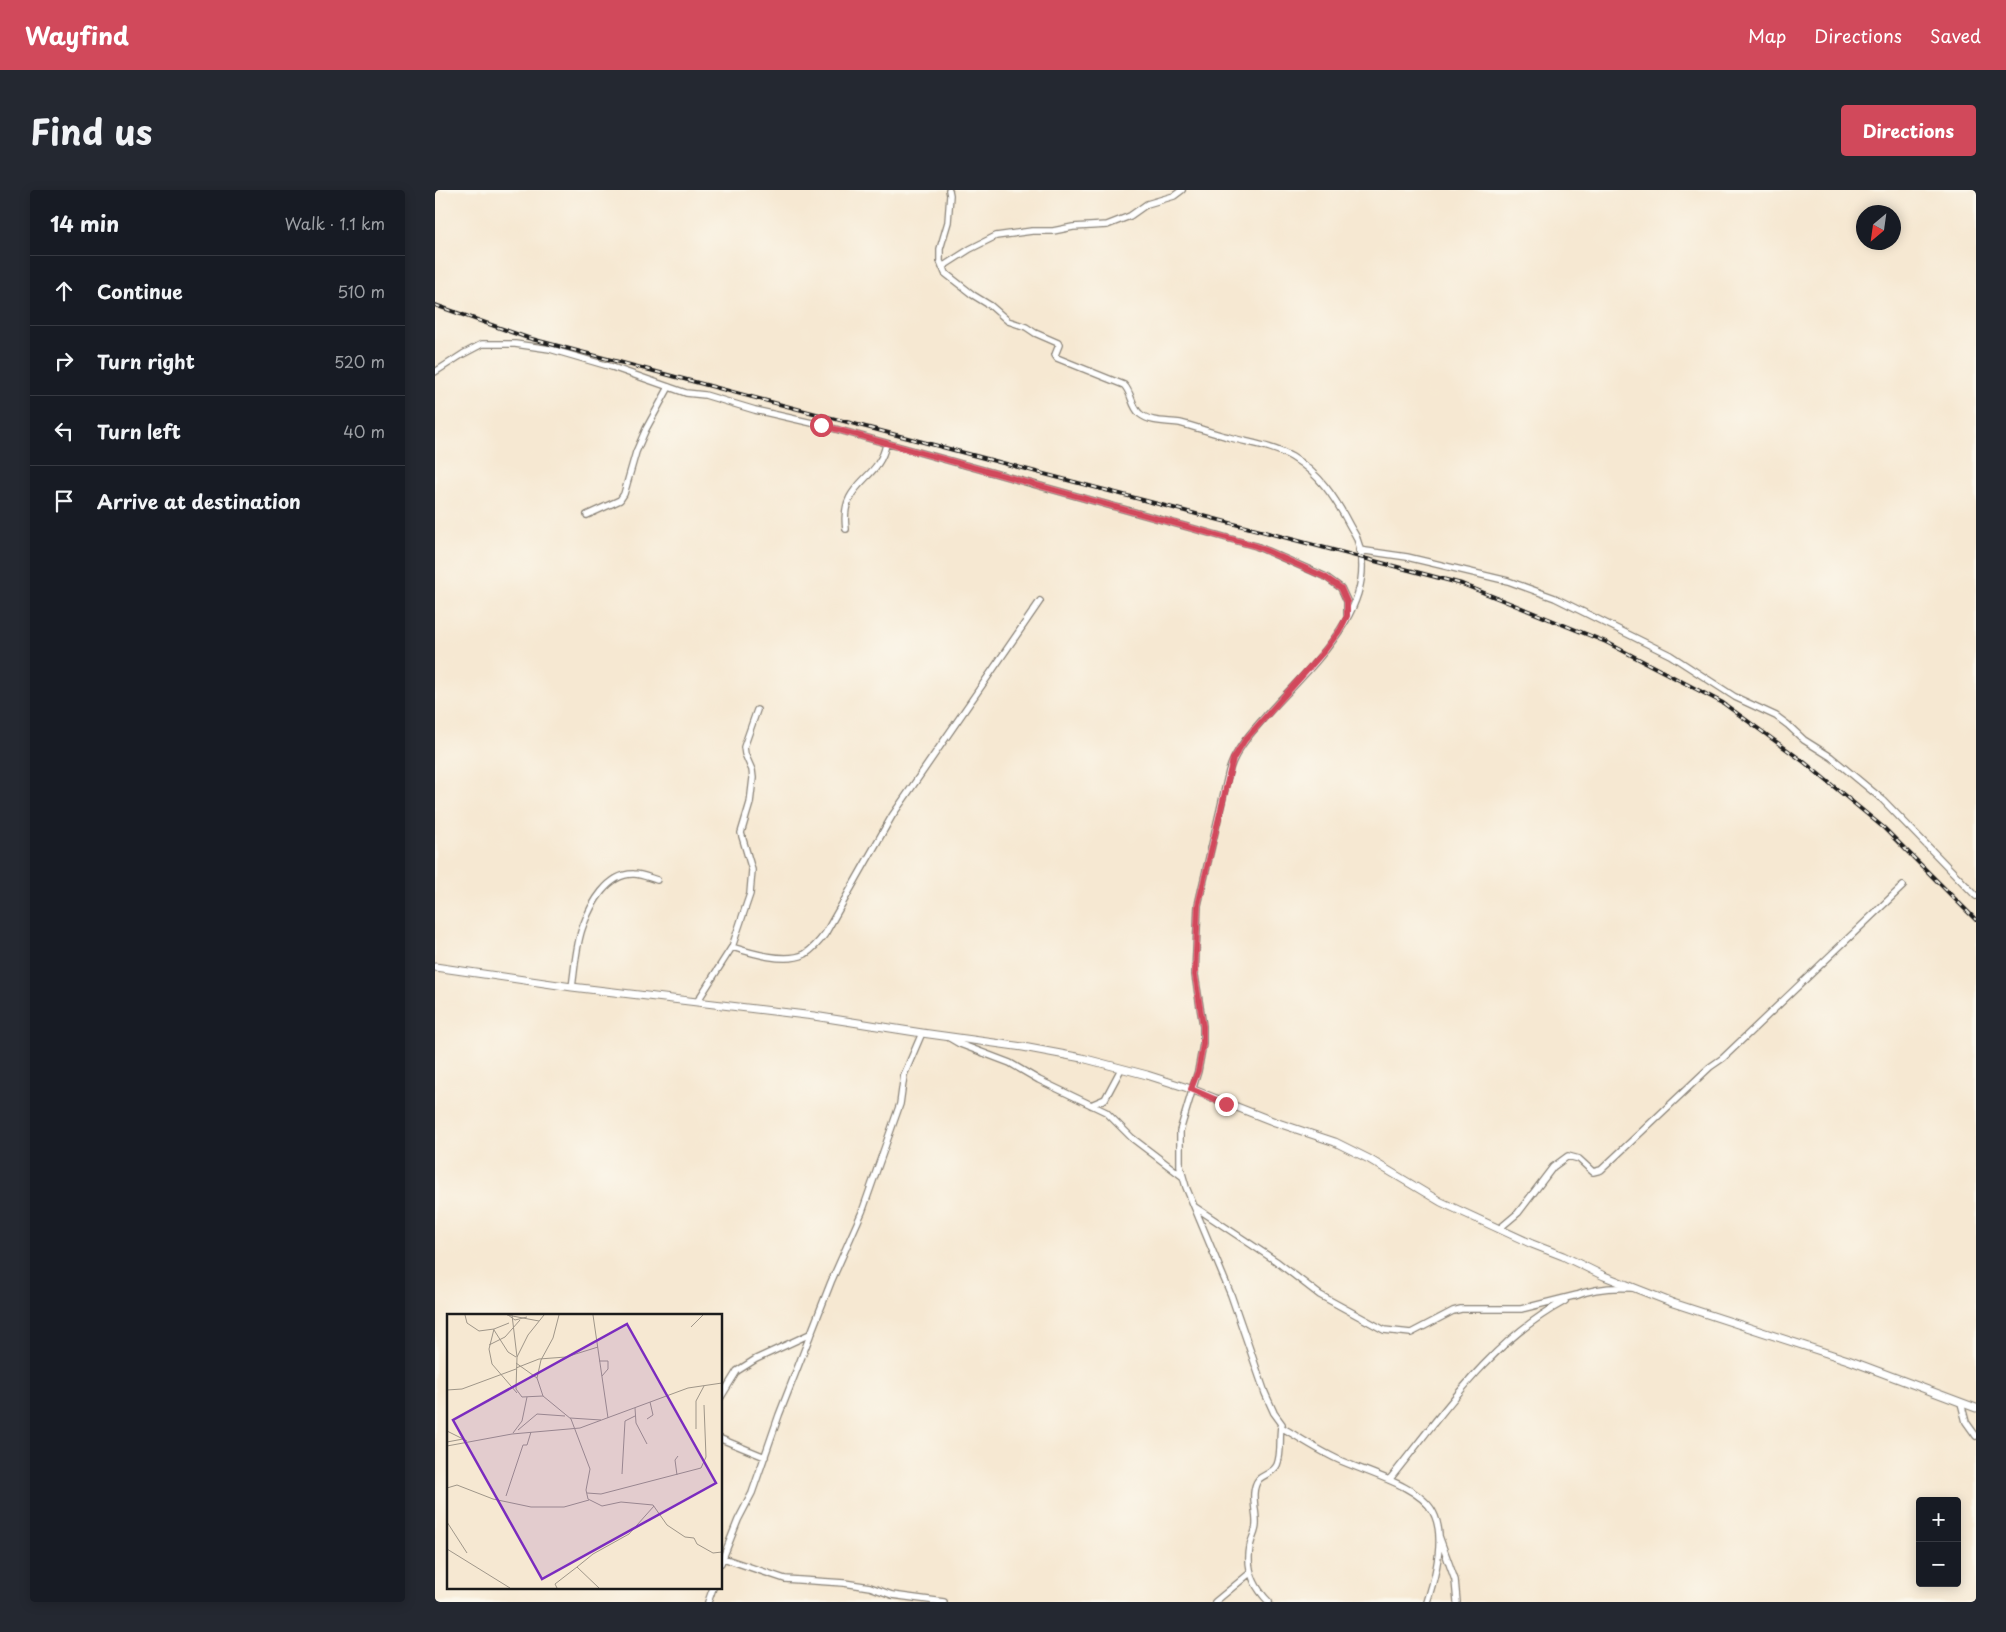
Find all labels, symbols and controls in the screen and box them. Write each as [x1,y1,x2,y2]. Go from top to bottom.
text: Wayfind [25,17,129,53]
text: Map [1748,22,1786,49]
text: Directions [1814,22,1902,49]
text: Saved [1930,22,1981,49]
text: Find us [30,104,152,157]
button: Directions [1841,105,1976,156]
north arrow [1856,205,1901,250]
text: 14 min [50,207,119,239]
text: Walk · 1.1 km [285,211,385,235]
icon: ahead [50,277,78,305]
text: Continue [97,277,183,305]
text: 510 m [337,279,385,303]
icon: right [50,347,78,375]
text: Turn right [97,347,195,375]
text: 520 m [334,349,385,373]
route start [810,414,833,437]
icon: left [50,417,78,445]
text: Turn left [97,417,181,445]
text: 40 m [343,419,385,443]
icon: arrive [50,487,78,515]
text: Arrive at destination [97,487,301,515]
route end [1215,1093,1238,1116]
inset map [447,1314,723,1590]
map controls [1916,1497,1961,1587]
button: + [1916,1497,1961,1542]
button: − [1916,1542,1961,1587]

